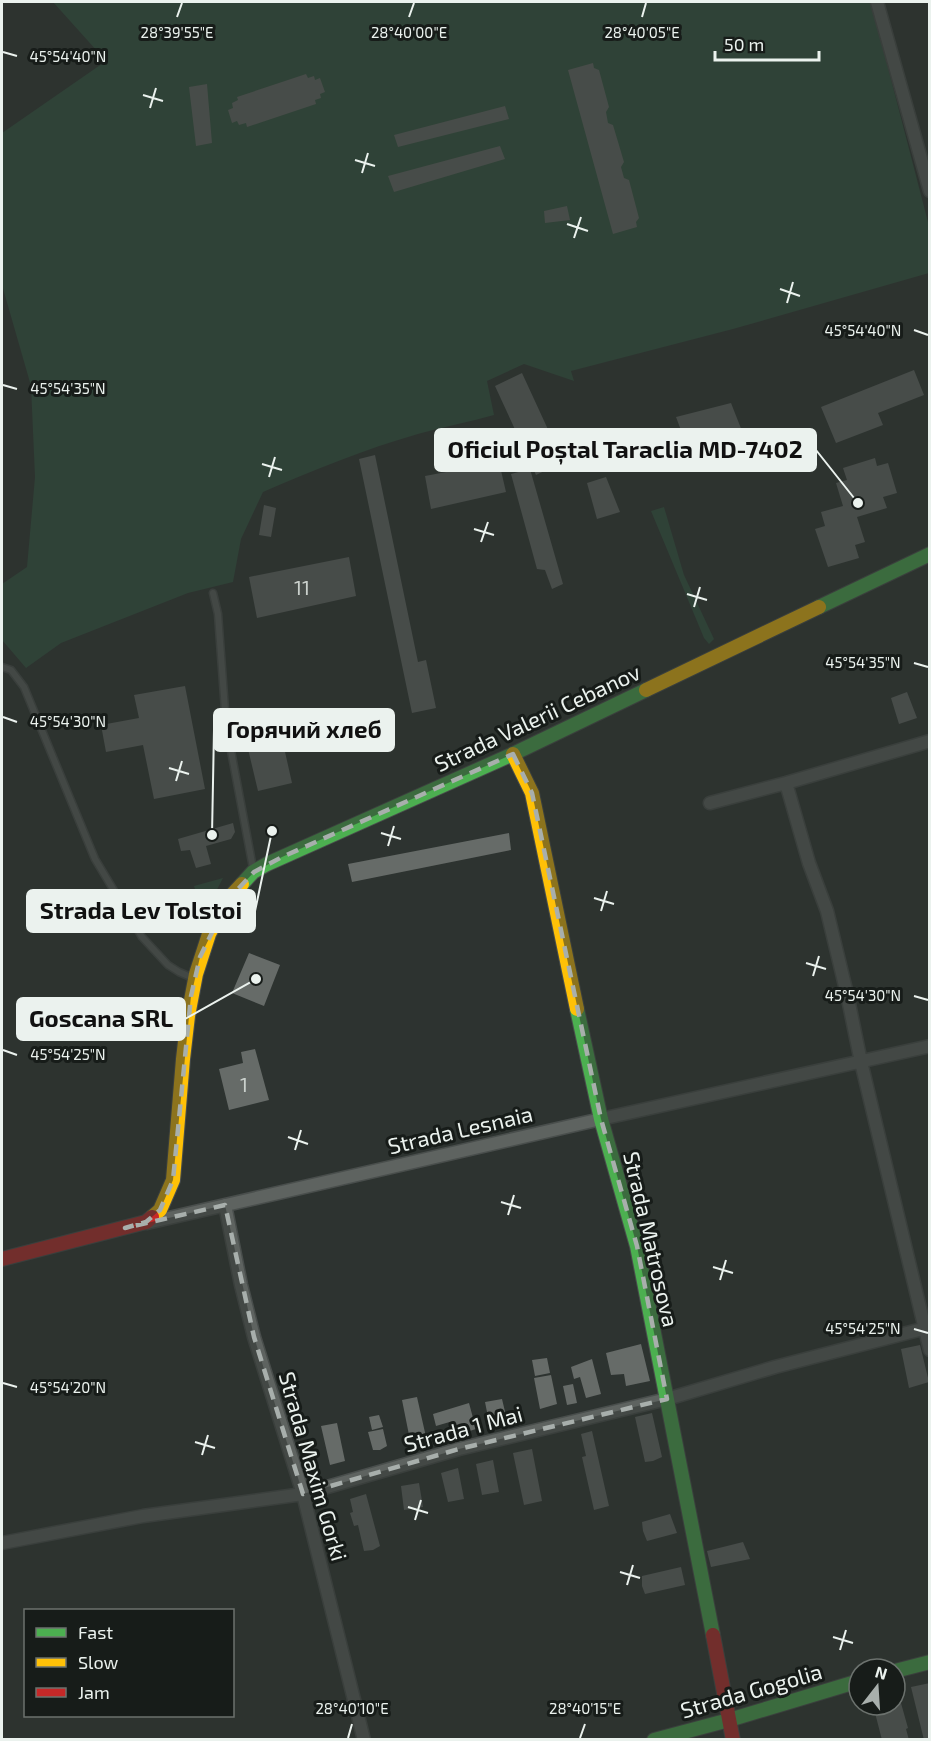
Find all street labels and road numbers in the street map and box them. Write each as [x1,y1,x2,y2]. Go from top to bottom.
street label: Strada Valerii Cebanov [430,658,644,776]
street label: Strada Lesnaia [385,1100,535,1158]
street label: Strada Matrosova [619,1149,685,1329]
street label: Strada Maxim Gorki [275,1368,353,1564]
street label: Strada 1 Mai [401,1400,525,1456]
street label: Strada Gogolia [677,1657,825,1723]

